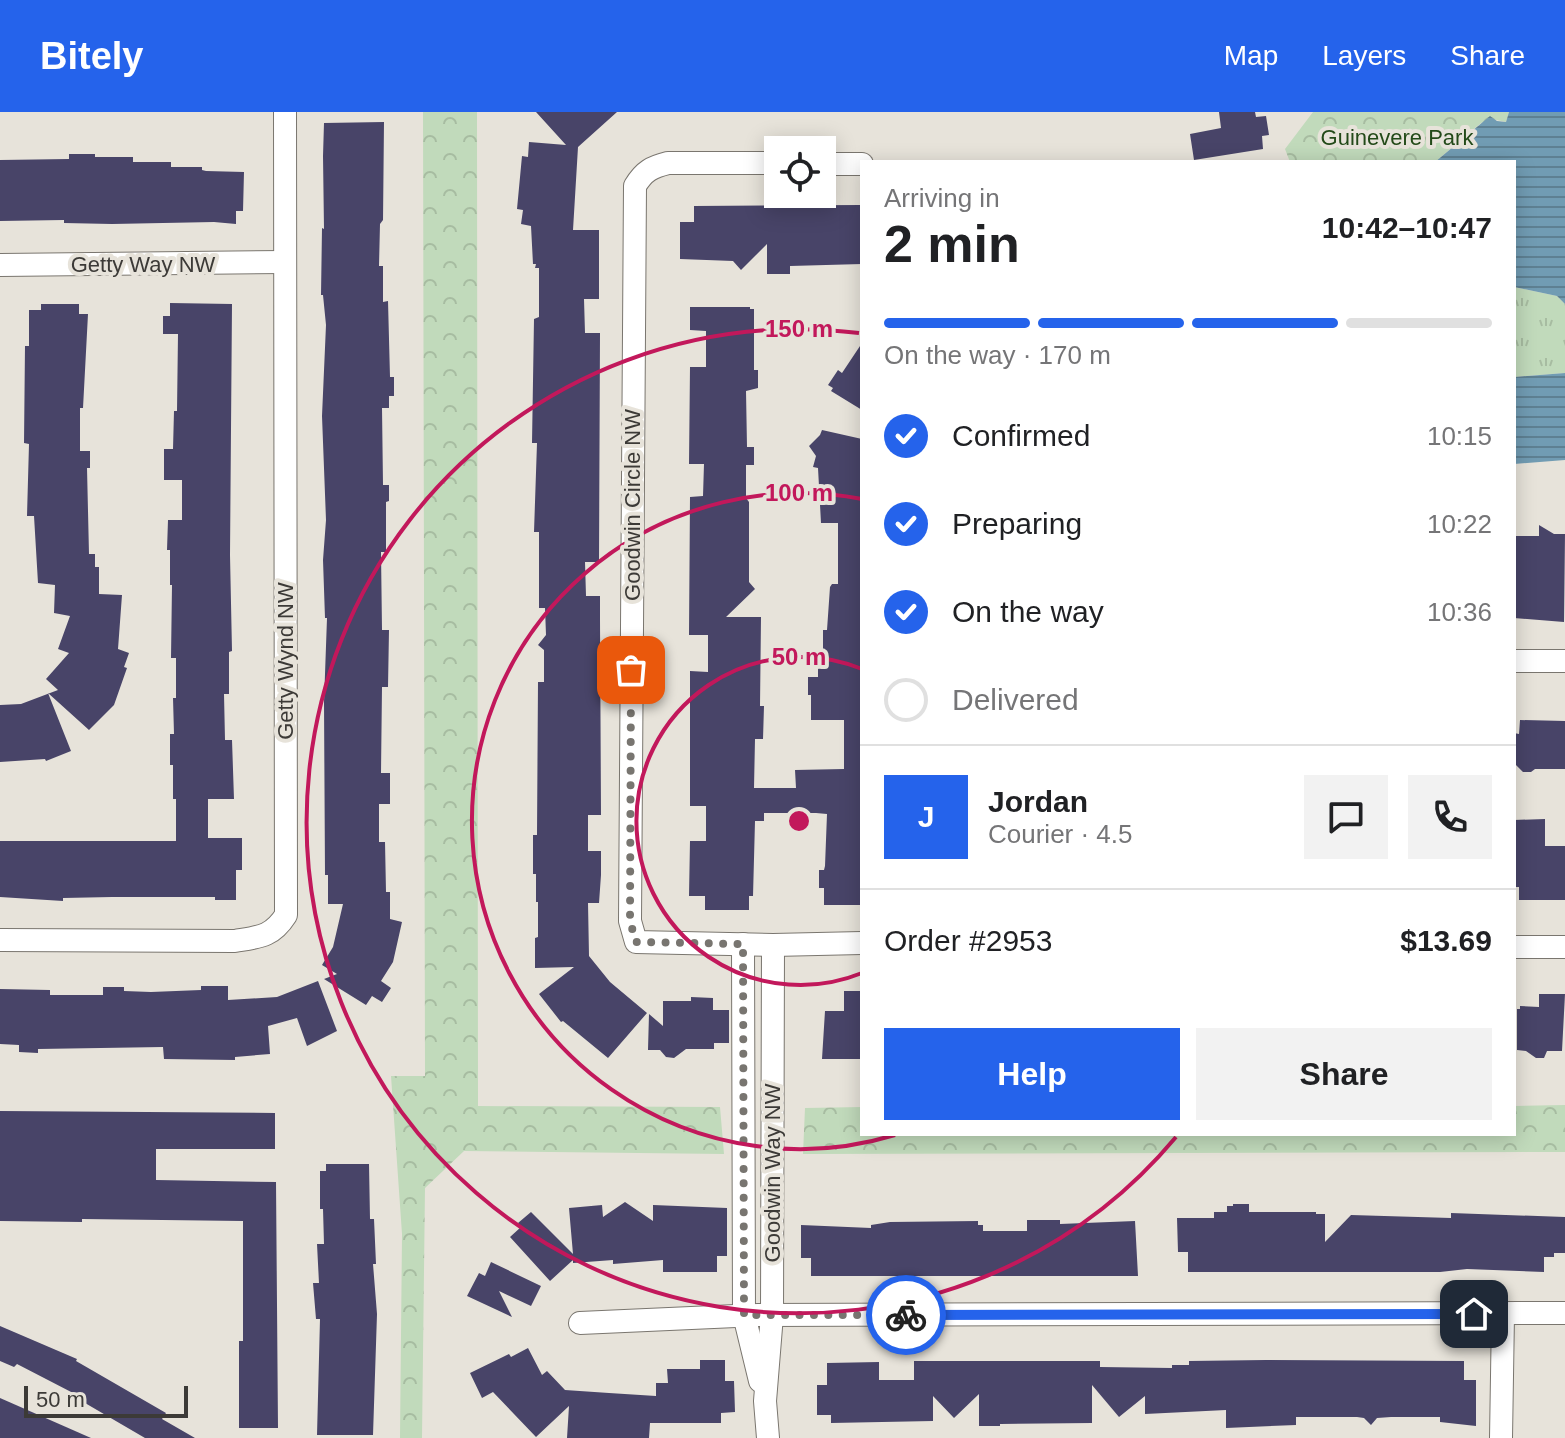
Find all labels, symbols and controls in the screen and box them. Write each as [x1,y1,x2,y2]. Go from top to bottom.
text: Bitely [40,35,143,77]
text: Map [1224,40,1278,71]
text: Layers [1322,40,1406,71]
text: Share [1450,40,1525,71]
park label: Guinevere Park [1321,125,1474,150]
map controls [764,136,836,208]
button: locate [764,136,836,208]
text: Arriving in [884,183,1000,213]
text: 10:42–10:47 [1322,211,1492,244]
text: 2 min [884,215,1020,273]
street label: Getty Way NW [71,252,216,277]
text: 150 m [765,315,833,342]
text: On the way · 170 m [884,340,1111,370]
street label: Goodwin Circle NW [620,409,645,601]
icon: check [884,414,928,458]
text: Confirmed [952,419,1090,452]
text: 10:15 [1427,421,1492,451]
text: 100 m [765,479,833,506]
icon: check [884,502,928,546]
text: Preparing [952,507,1082,540]
text: 10:22 [1427,509,1492,539]
street label: Getty Wynd NW [273,582,298,740]
icon: check [884,590,928,634]
text: On the way [952,595,1104,628]
text: 10:36 [1427,597,1492,627]
pin [597,636,665,704]
text: 50 m [772,643,826,670]
icon: bag [609,648,653,692]
text: Delivered [952,683,1079,716]
button: chat [1304,775,1388,859]
button: phone [1408,775,1492,859]
text: Jordan [988,785,1088,818]
text: J [918,800,934,833]
centre of rings [785,807,813,835]
text: Courier · 4.5 [988,819,1133,849]
text: Order #2953 [884,924,1052,957]
text: $13.69 [1400,924,1492,957]
button: Help [884,1028,1180,1120]
button: Share [1196,1028,1492,1120]
street label: Goodwin Way NW [760,1083,785,1262]
courier [866,1275,946,1355]
pin [1440,1280,1508,1348]
icon: home [1452,1292,1496,1336]
icon: bike [884,1293,928,1337]
scale bar [24,1382,188,1418]
text: 50 m [36,1387,85,1412]

